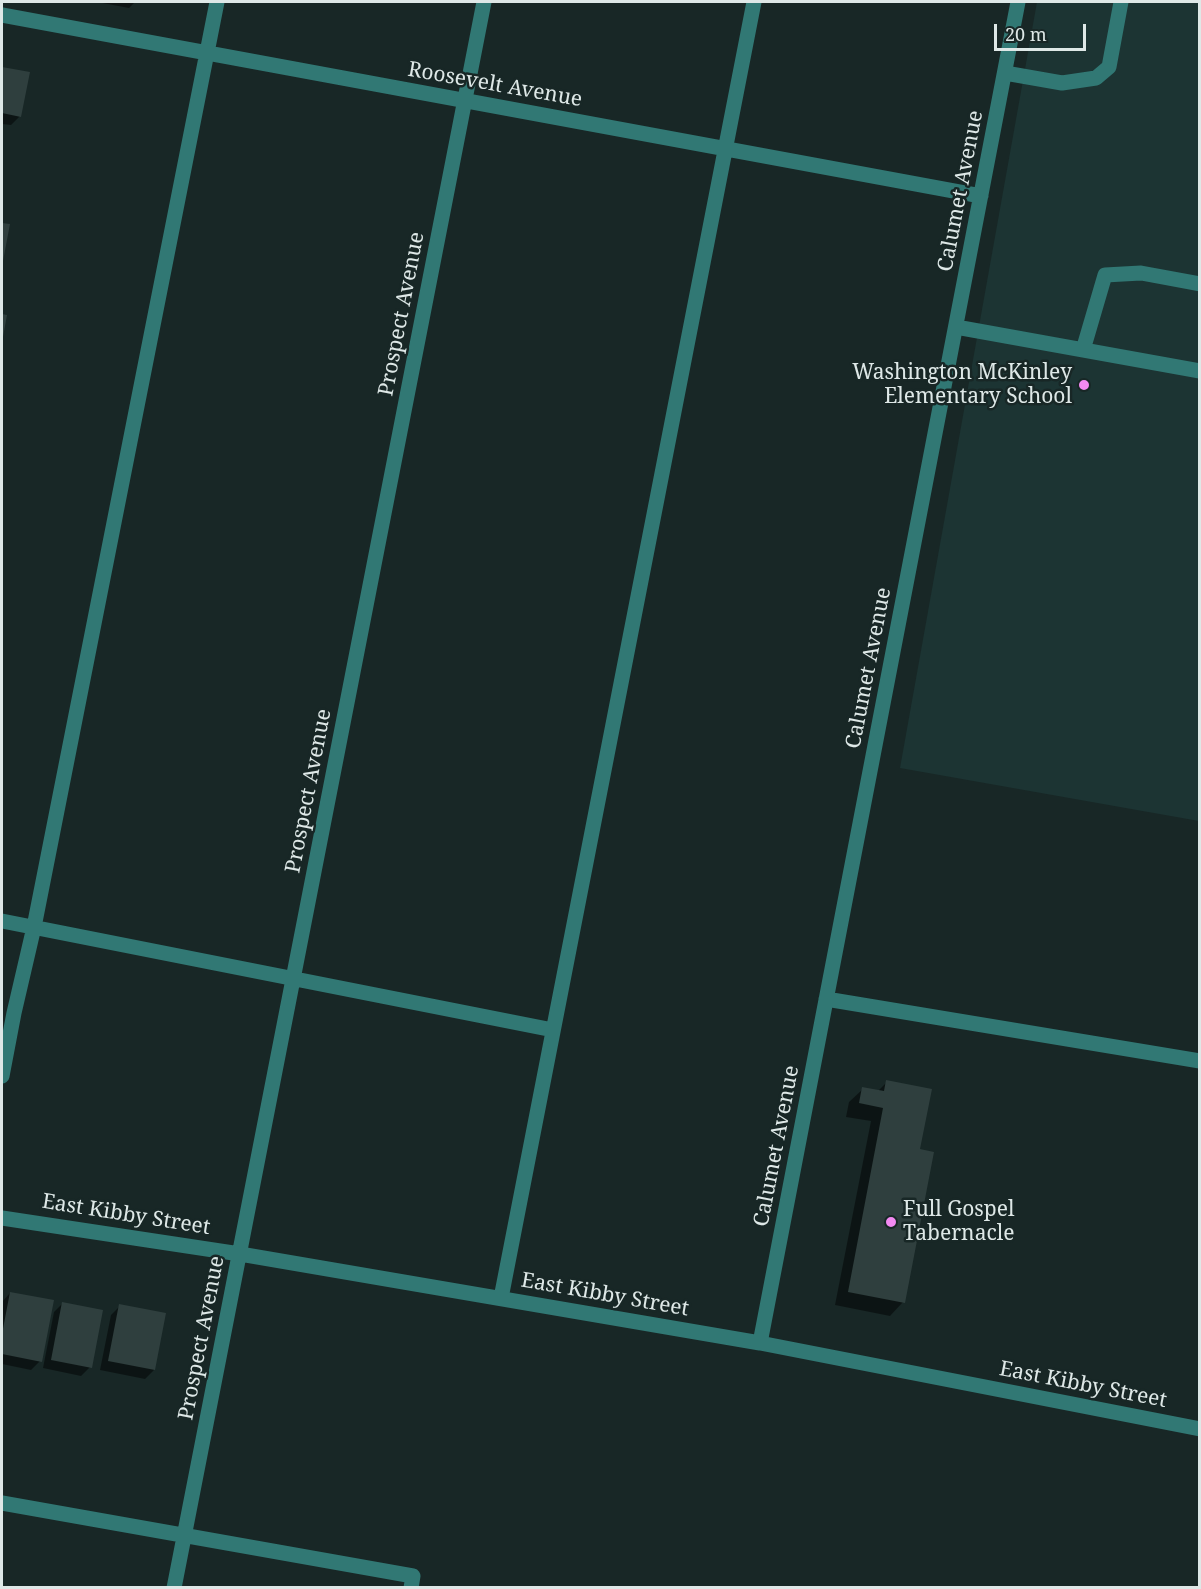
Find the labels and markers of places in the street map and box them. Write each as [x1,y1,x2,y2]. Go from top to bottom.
place label: Washington McKinley Elementary School [852,360,1072,410]
marker: Washington McKinley Elementary School [1077,378,1091,392]
place label: Full Gospel Tabernacle [903,1197,1015,1247]
marker: Full Gospel Tabernacle [884,1215,898,1229]

